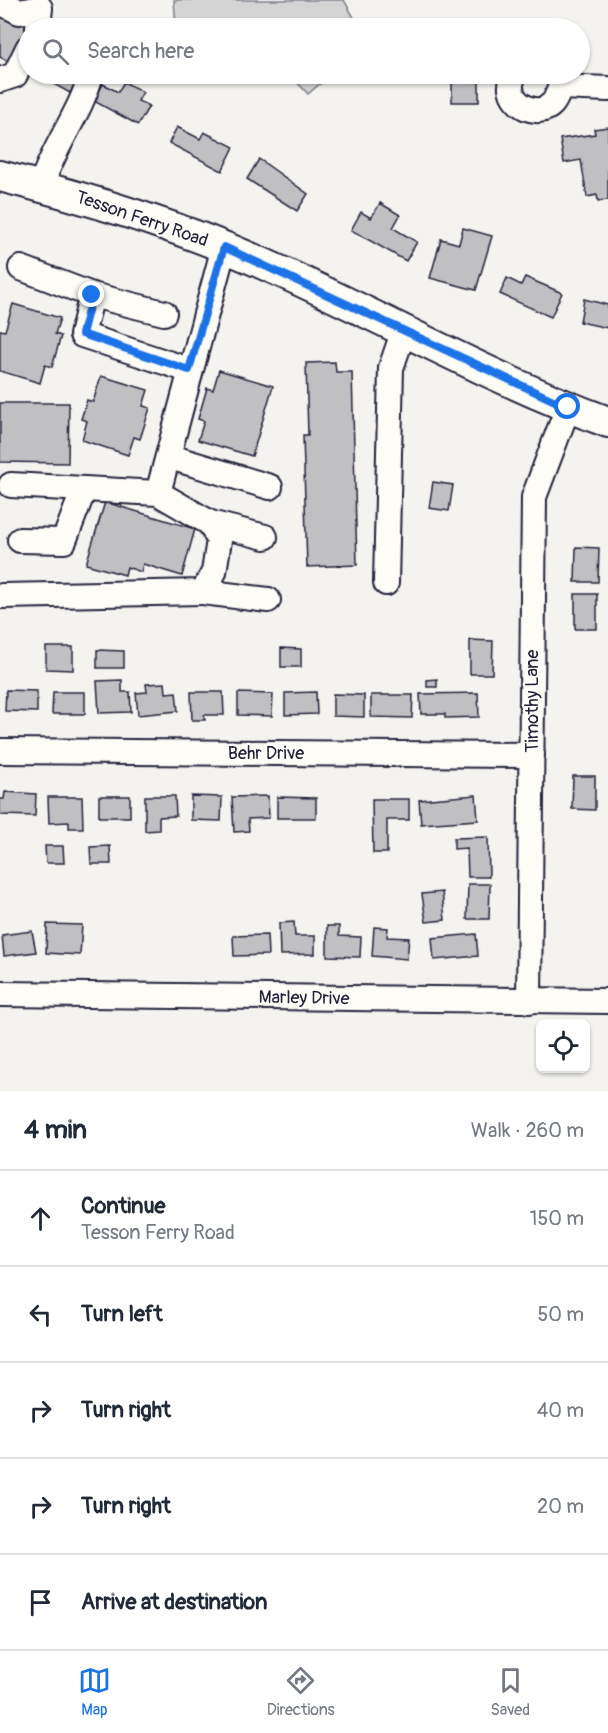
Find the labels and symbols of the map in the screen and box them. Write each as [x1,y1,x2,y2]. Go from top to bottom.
street label: Tesson Ferry Road [73,186,211,252]
route end [78,281,104,307]
route start [554,393,580,419]
street label: Timothy Lane [521,650,544,752]
street label: Behr Drive [228,742,304,765]
street label: Marley Drive [258,986,350,1010]

